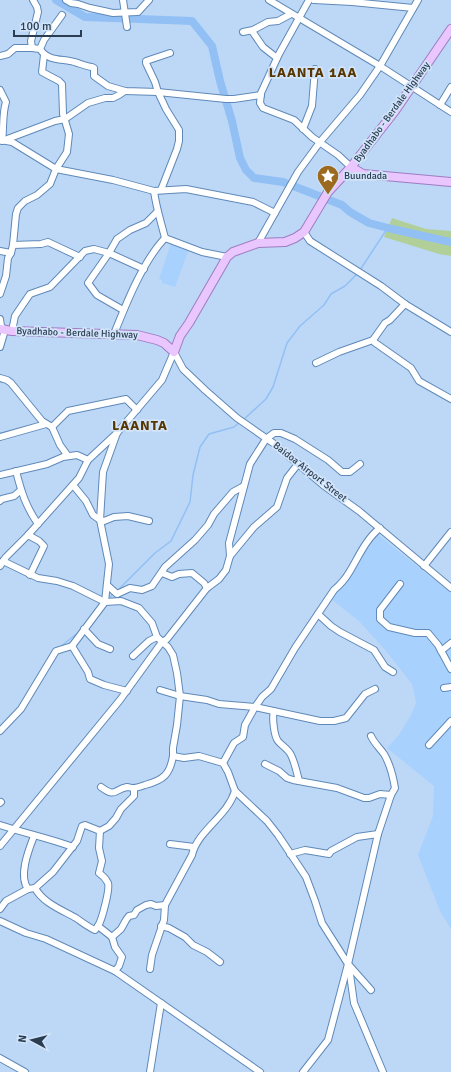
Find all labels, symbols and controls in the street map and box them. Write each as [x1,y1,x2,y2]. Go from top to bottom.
scale bar [14,12,81,38]
text: 100 m [20,19,52,34]
street label: Byadhabo - Berdale Highway [351,59,433,165]
district label: LAANTA 1AA [269,64,357,81]
place icon: Buundada [315,163,341,196]
place label: Buundada [344,170,387,182]
street label: Byadhabo - Berdale Highway [16,325,138,341]
district label: LAANTA [112,417,168,434]
street label: Baidoa Airport Street [271,439,350,505]
north arrow [12,1020,52,1060]
text: N [16,1034,29,1043]

